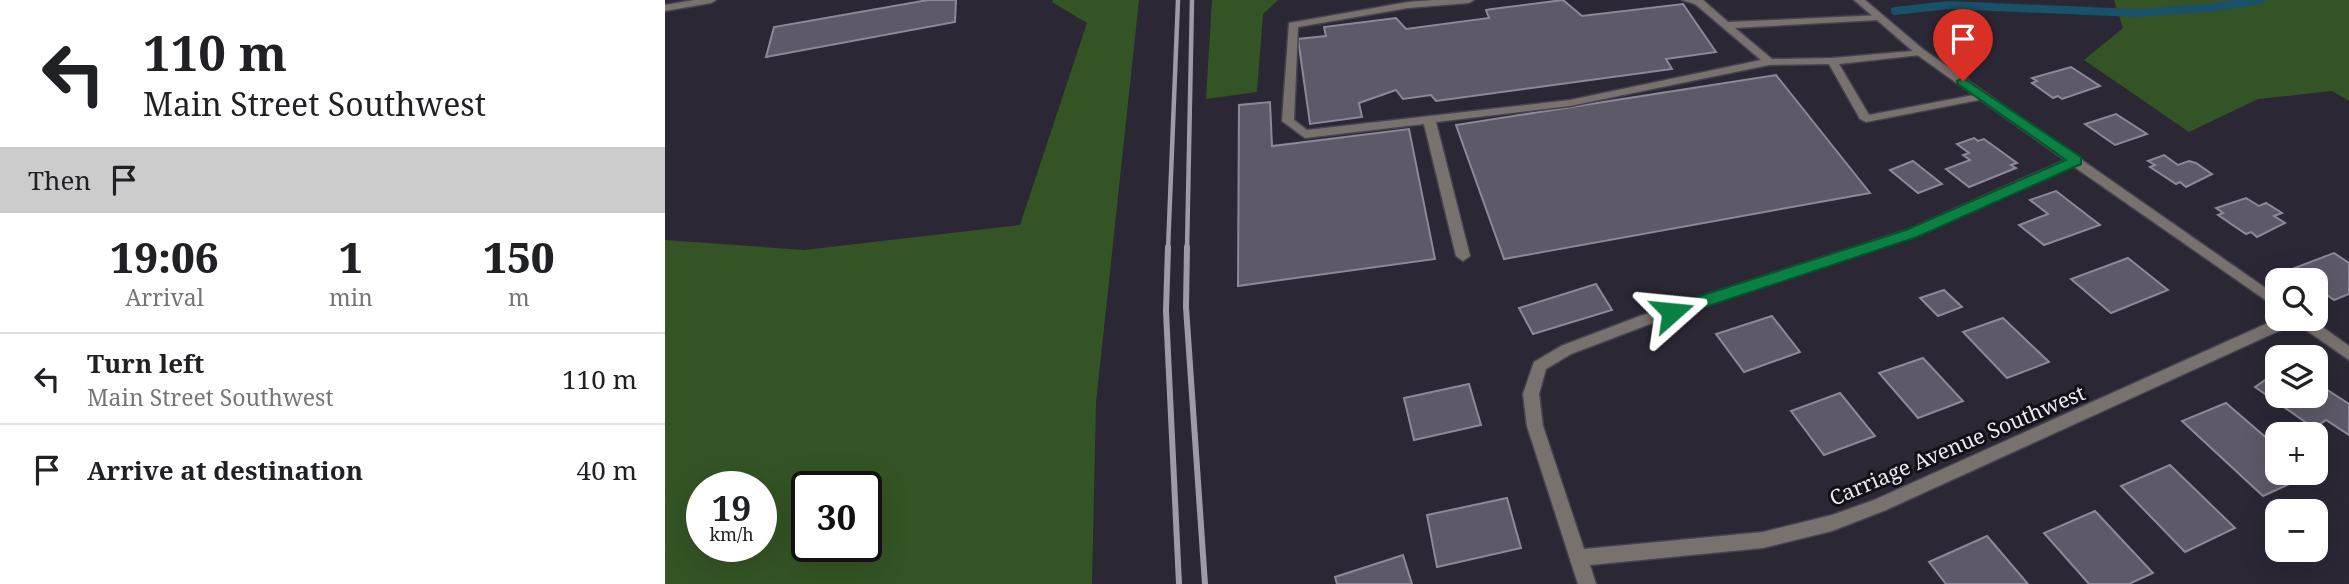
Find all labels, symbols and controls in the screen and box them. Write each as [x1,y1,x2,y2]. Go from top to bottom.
pin [1933,9,1993,81]
text: 110 m [143,19,287,85]
icon: arrive [1944,20,1982,58]
icon: left [28,28,119,119]
text: Main Street Southwest [143,82,486,125]
icon: arrive [105,161,143,199]
text: Then [28,162,91,198]
text: 19:06 [110,228,219,285]
text: 1 [339,228,363,285]
text: 150 [483,228,555,285]
map controls [2265,268,2328,562]
button: search [2265,268,2328,331]
position arrow [1635,275,1709,349]
text: Arrival [125,281,204,313]
text: min [329,281,373,313]
text: m [508,281,530,313]
text: Turn left [87,345,204,381]
button: layers [2265,345,2328,408]
icon: left [28,360,66,398]
text: 110 m [562,361,637,397]
street label: Carriage Avenue Southwest [1825,378,2089,512]
text: Main Street Southwest [87,381,334,413]
button: + [2265,422,2328,485]
icon: arrive [28,451,66,489]
text: Arrive at destination [87,452,363,488]
text: 40 m [577,452,637,488]
speed limit sign: 30 [791,471,882,562]
text: 19 [712,484,751,531]
button: − [2265,499,2328,562]
text: km/h [709,522,754,546]

